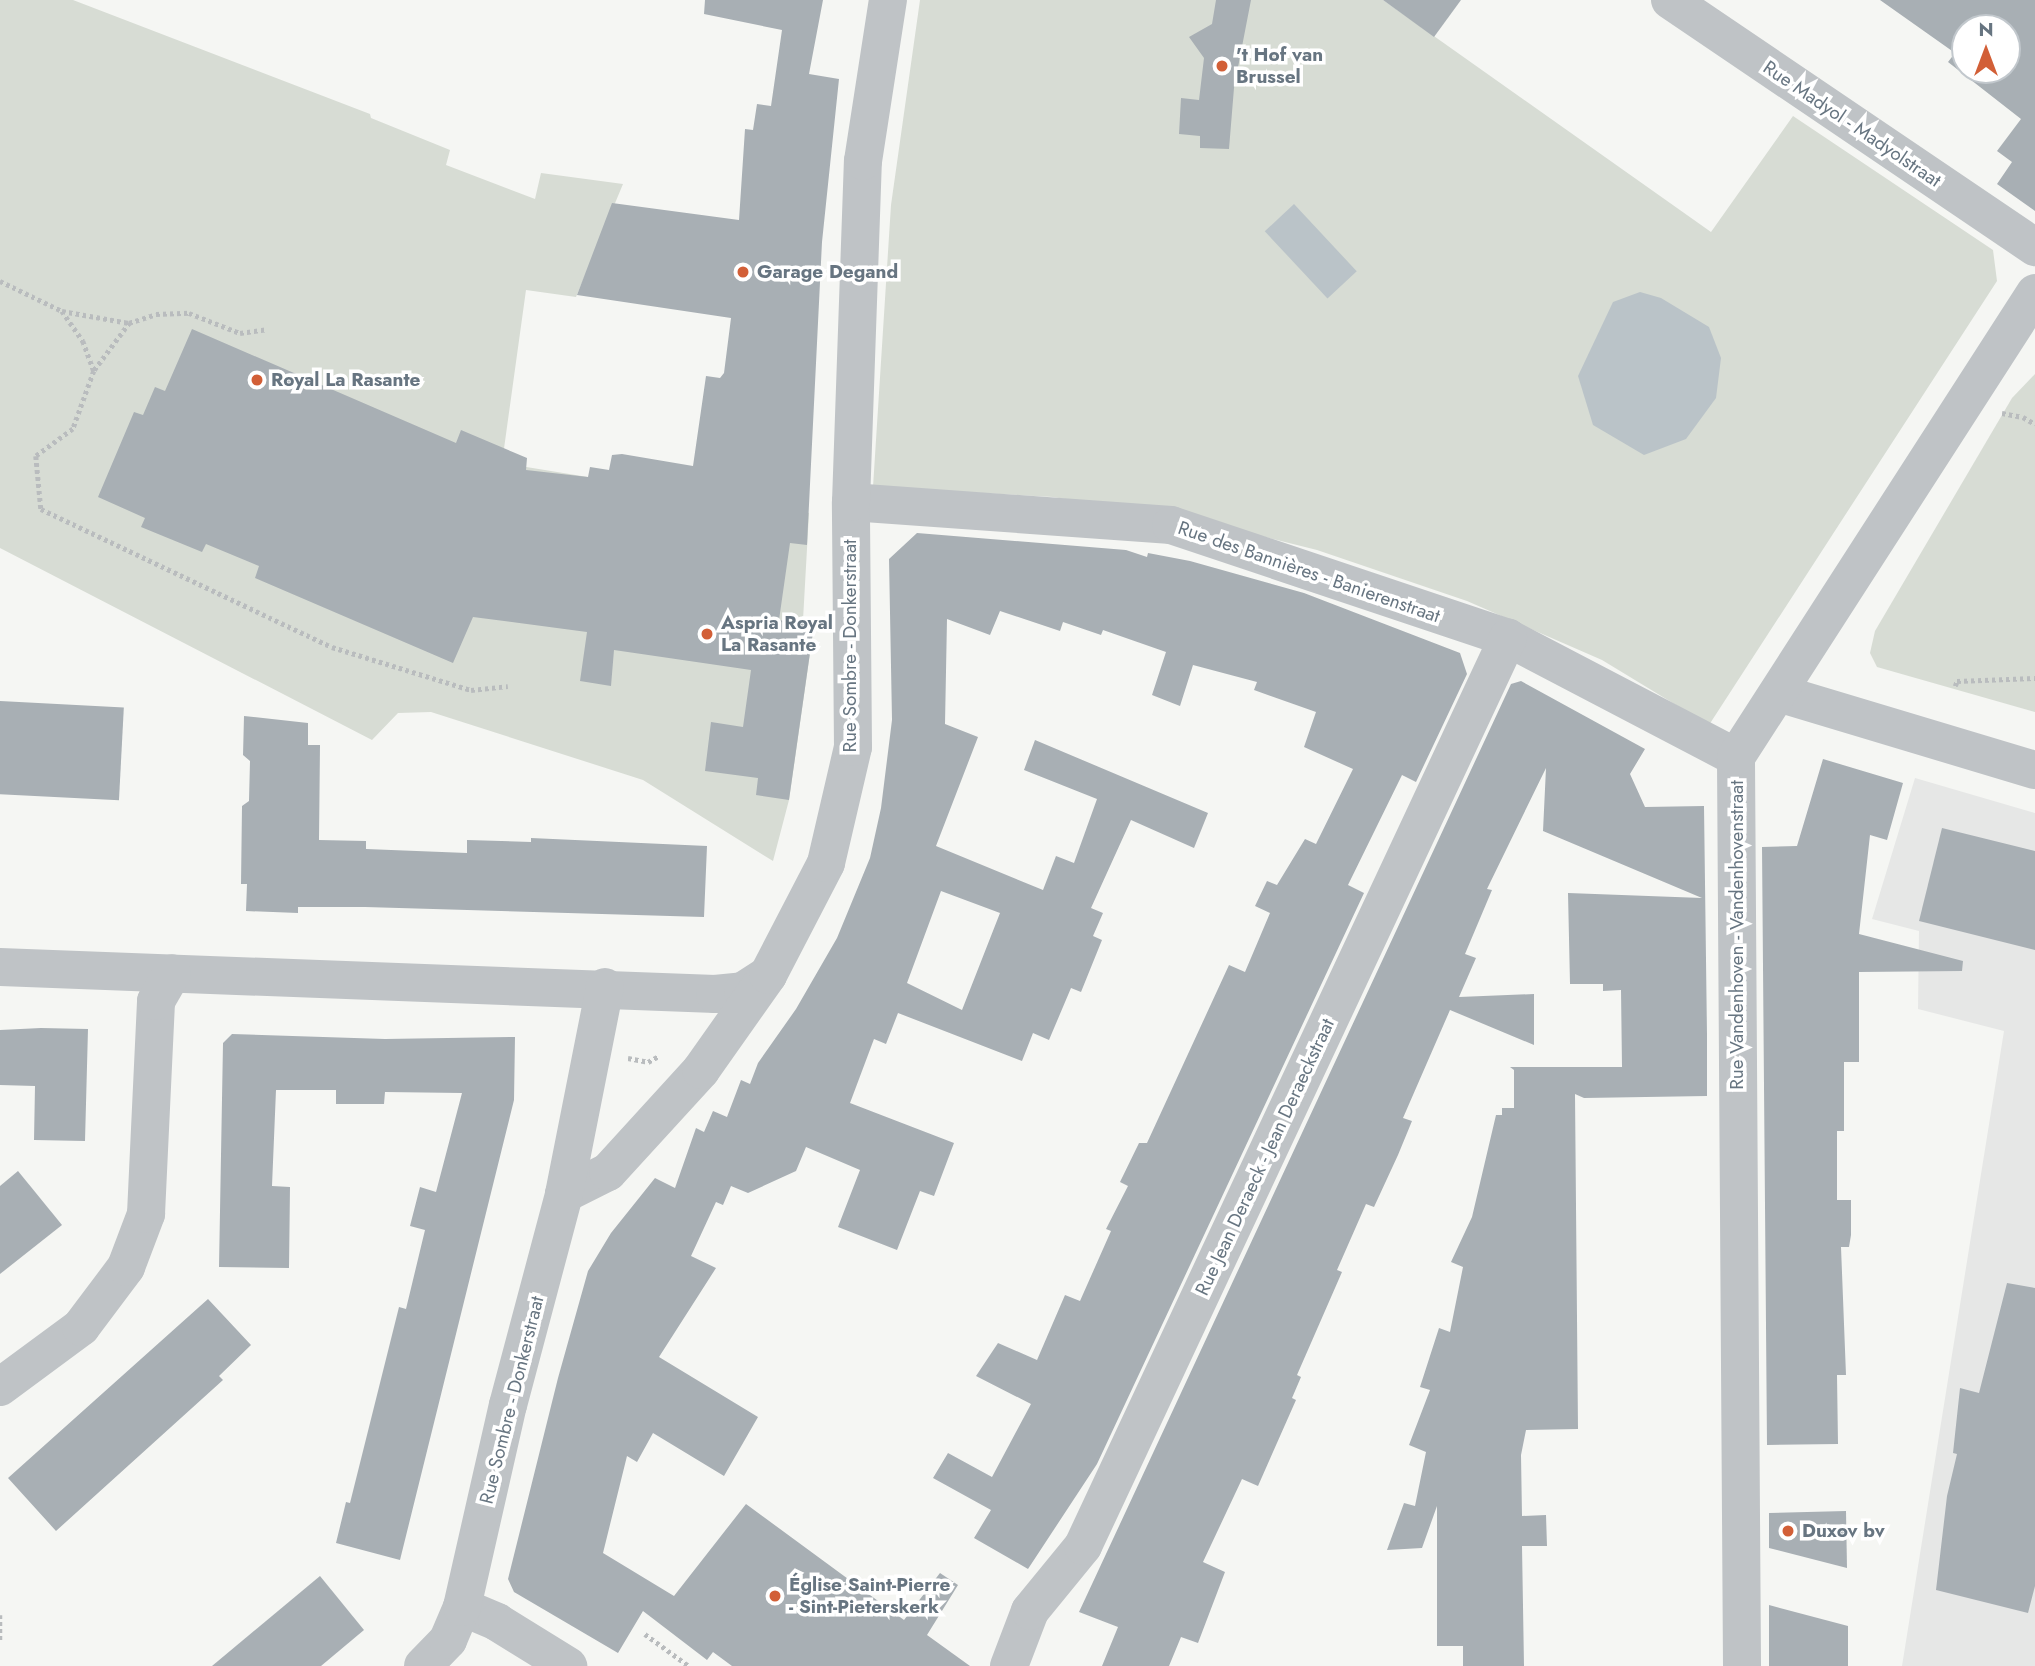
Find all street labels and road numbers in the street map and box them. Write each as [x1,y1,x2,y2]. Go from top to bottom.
street label: Rue Madyol - Madyolstraat [1759,56,1945,192]
street label: Rue des Bannières - Banierenstraat [1175,516,1443,628]
street label: Rue Sombre - Donkerstraat [839,539,861,753]
street label: Rue Vandenhoven - Vandenhovenstraat [1726,780,1748,1090]
street label: Rue Jean Deraeck - Jean Deraeckstraat [1191,1015,1339,1299]
street label: Rue Sombre - Donkerstraat [475,1294,549,1506]

